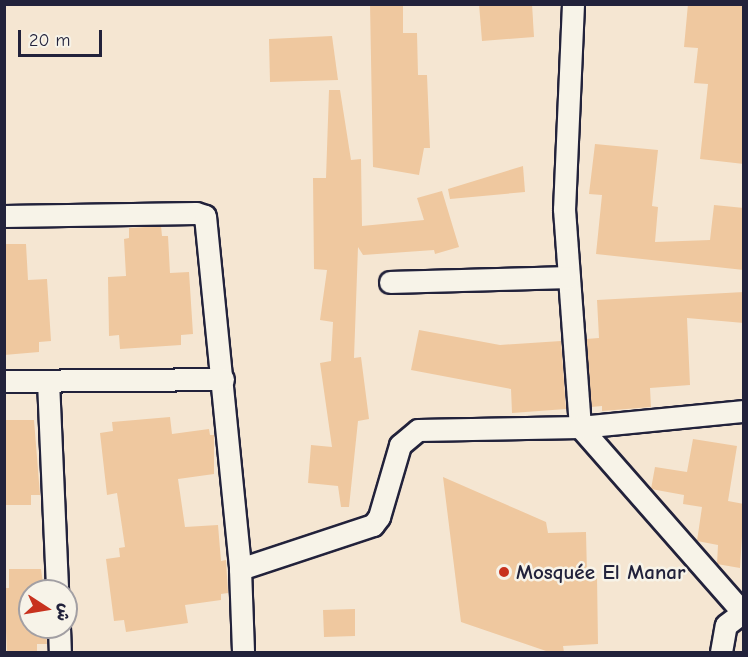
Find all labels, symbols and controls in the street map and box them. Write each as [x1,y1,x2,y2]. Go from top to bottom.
scale bar [21,18,105,56]
text: 20 m [29,30,70,51]
place label: Mosquée El Manar [516,559,685,585]
marker: Mosquée El Manar [497,565,511,579]
north arrow [18,579,78,639]
text: ش [53,602,74,623]

